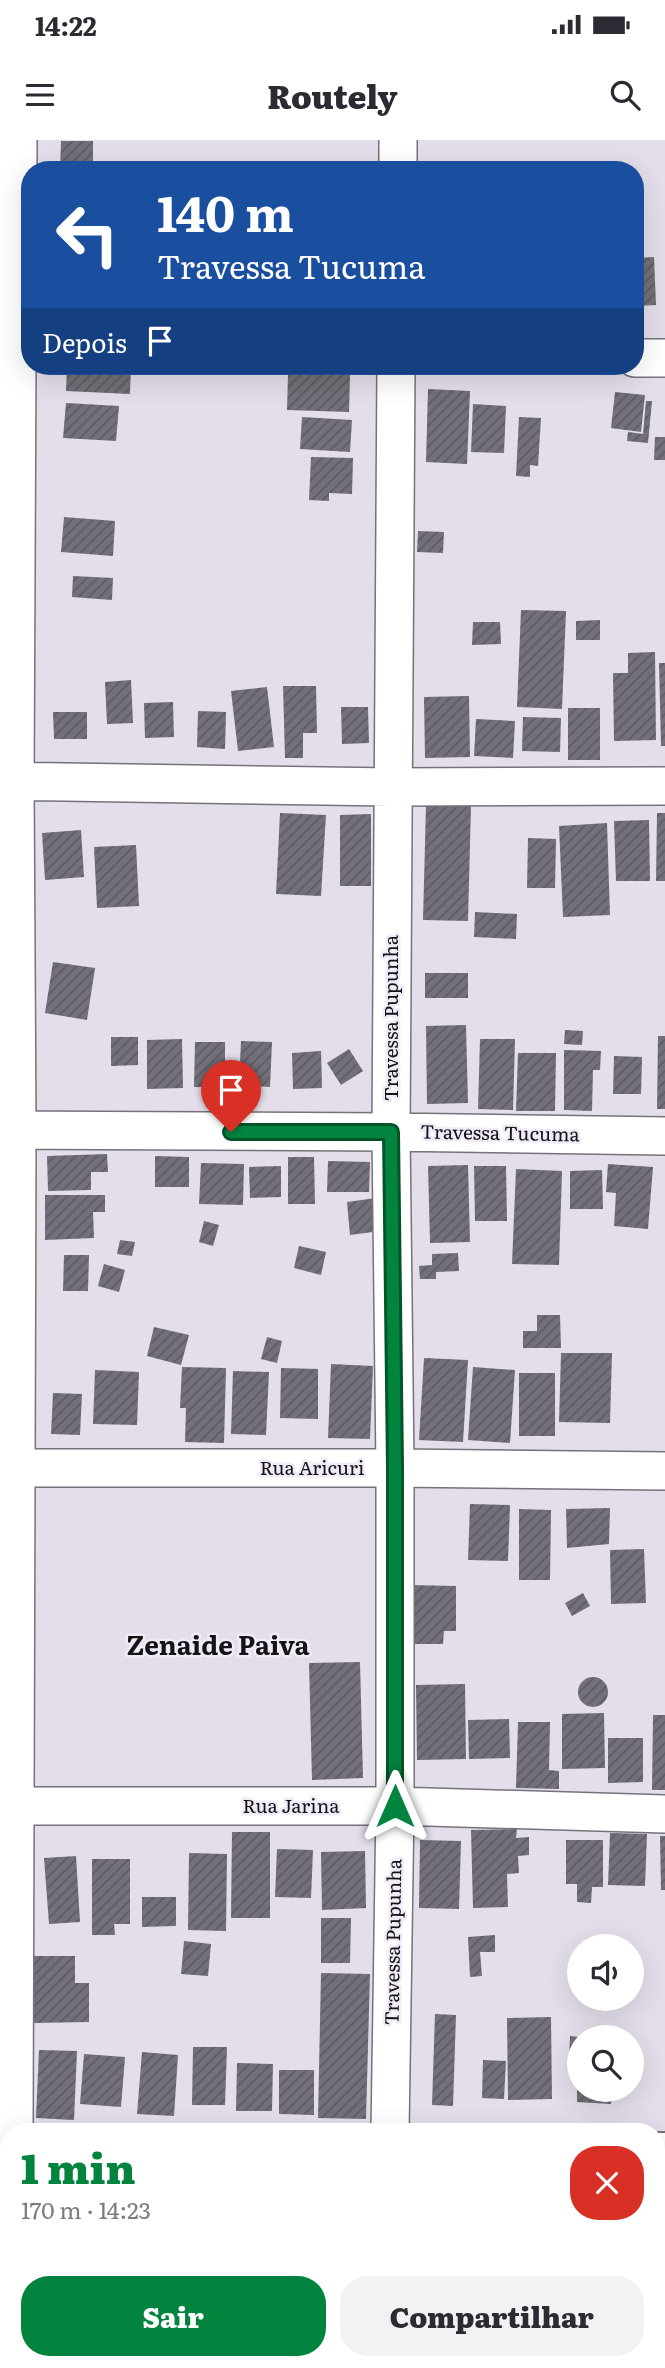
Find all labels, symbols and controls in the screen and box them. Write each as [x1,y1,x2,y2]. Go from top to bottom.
text: 14:22 [35,5,97,44]
text: Routely [267,71,398,119]
icon: menu [21,76,59,114]
icon: search [606,76,644,114]
text: 140 m [157,174,294,247]
icon: left [42,189,133,280]
text: Travessa Tucuma [157,241,426,289]
text: Depois [42,322,127,361]
icon: arrive [141,322,179,360]
street label: Travessa Pupunha [376,934,404,1101]
pin [201,1060,261,1132]
icon: arrive [212,1071,250,1109]
street label: Travessa Tucuma [420,1117,581,1147]
street label: Rua Aricuri [260,1453,364,1481]
district label: Zenaide Paiva [126,1624,310,1663]
position arrow [358,1769,432,1843]
street label: Rua Jarina [242,1791,340,1819]
street label: Travessa Pupunha [377,1858,407,2025]
map controls [567,1934,644,2102]
button: sound [567,1934,644,2011]
button: search [567,2025,644,2102]
text: 1 min [21,2135,136,2197]
button: close [570,2146,644,2220]
text: 170 m · 14:23 [21,2192,151,2226]
button: Sair [21,2276,326,2356]
button: Compartilhar [340,2276,644,2356]

